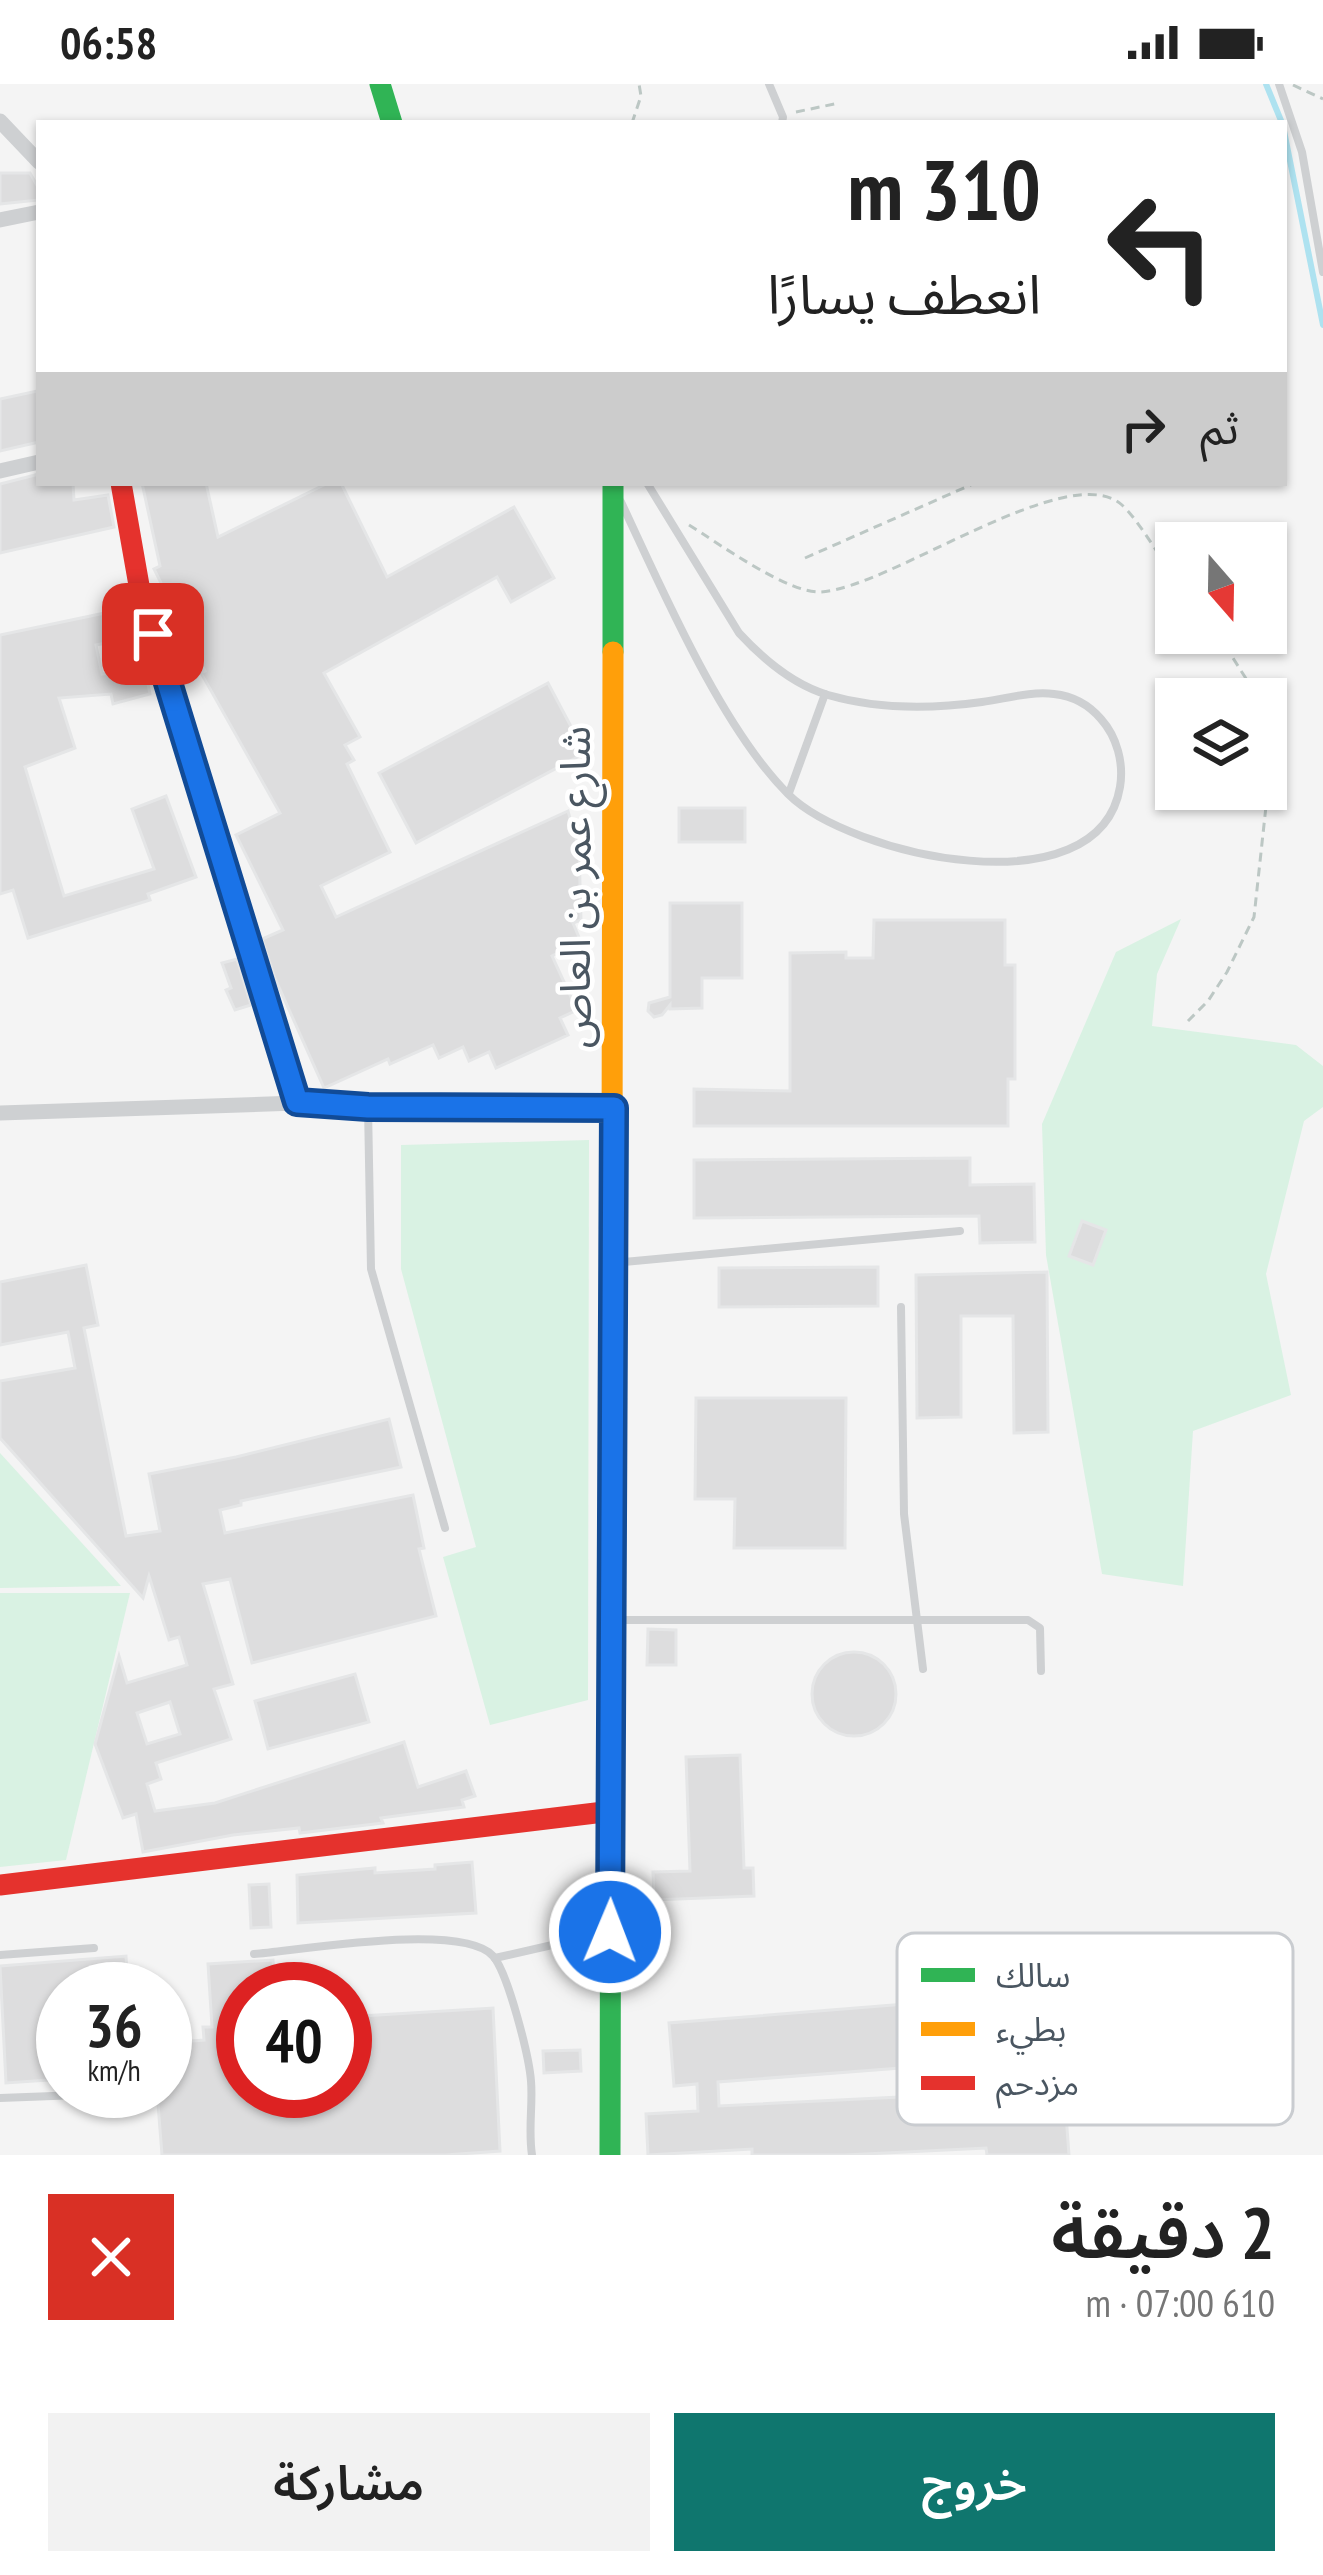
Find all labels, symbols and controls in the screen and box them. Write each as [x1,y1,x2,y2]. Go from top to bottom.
text: 06:58 [60,13,157,71]
text: 310 m [848,134,1041,243]
icon: left [1083,168,1239,324]
text: انعطف يسارًا [767,259,1041,329]
icon: right [1110,396,1176,462]
text: ثم [1200,398,1239,456]
north arrow [1155,522,1287,654]
map controls [1155,522,1287,810]
pin [102,583,204,685]
icon: arrive [120,601,186,667]
button: layers [1155,678,1287,810]
street label: شارع عمر بن العاص [547,726,607,1048]
position arrow [547,1869,673,1995]
legend [897,1933,1293,2125]
text: سالك [996,1953,1070,1996]
speed limit sign: 40 [216,1962,372,2118]
text: 36 [85,1986,143,2064]
text: بطيء [996,2007,1066,2055]
text: km/h [87,2050,141,2089]
text: مزدحم [996,2061,1079,2109]
text: 2 دقيقة [1051,2185,1275,2278]
button: close [48,2194,174,2320]
text: 610 m · 07:00 [1086,2277,1275,2328]
button: مشاركة [48,2413,650,2551]
button: خروج [674,2413,1275,2551]

